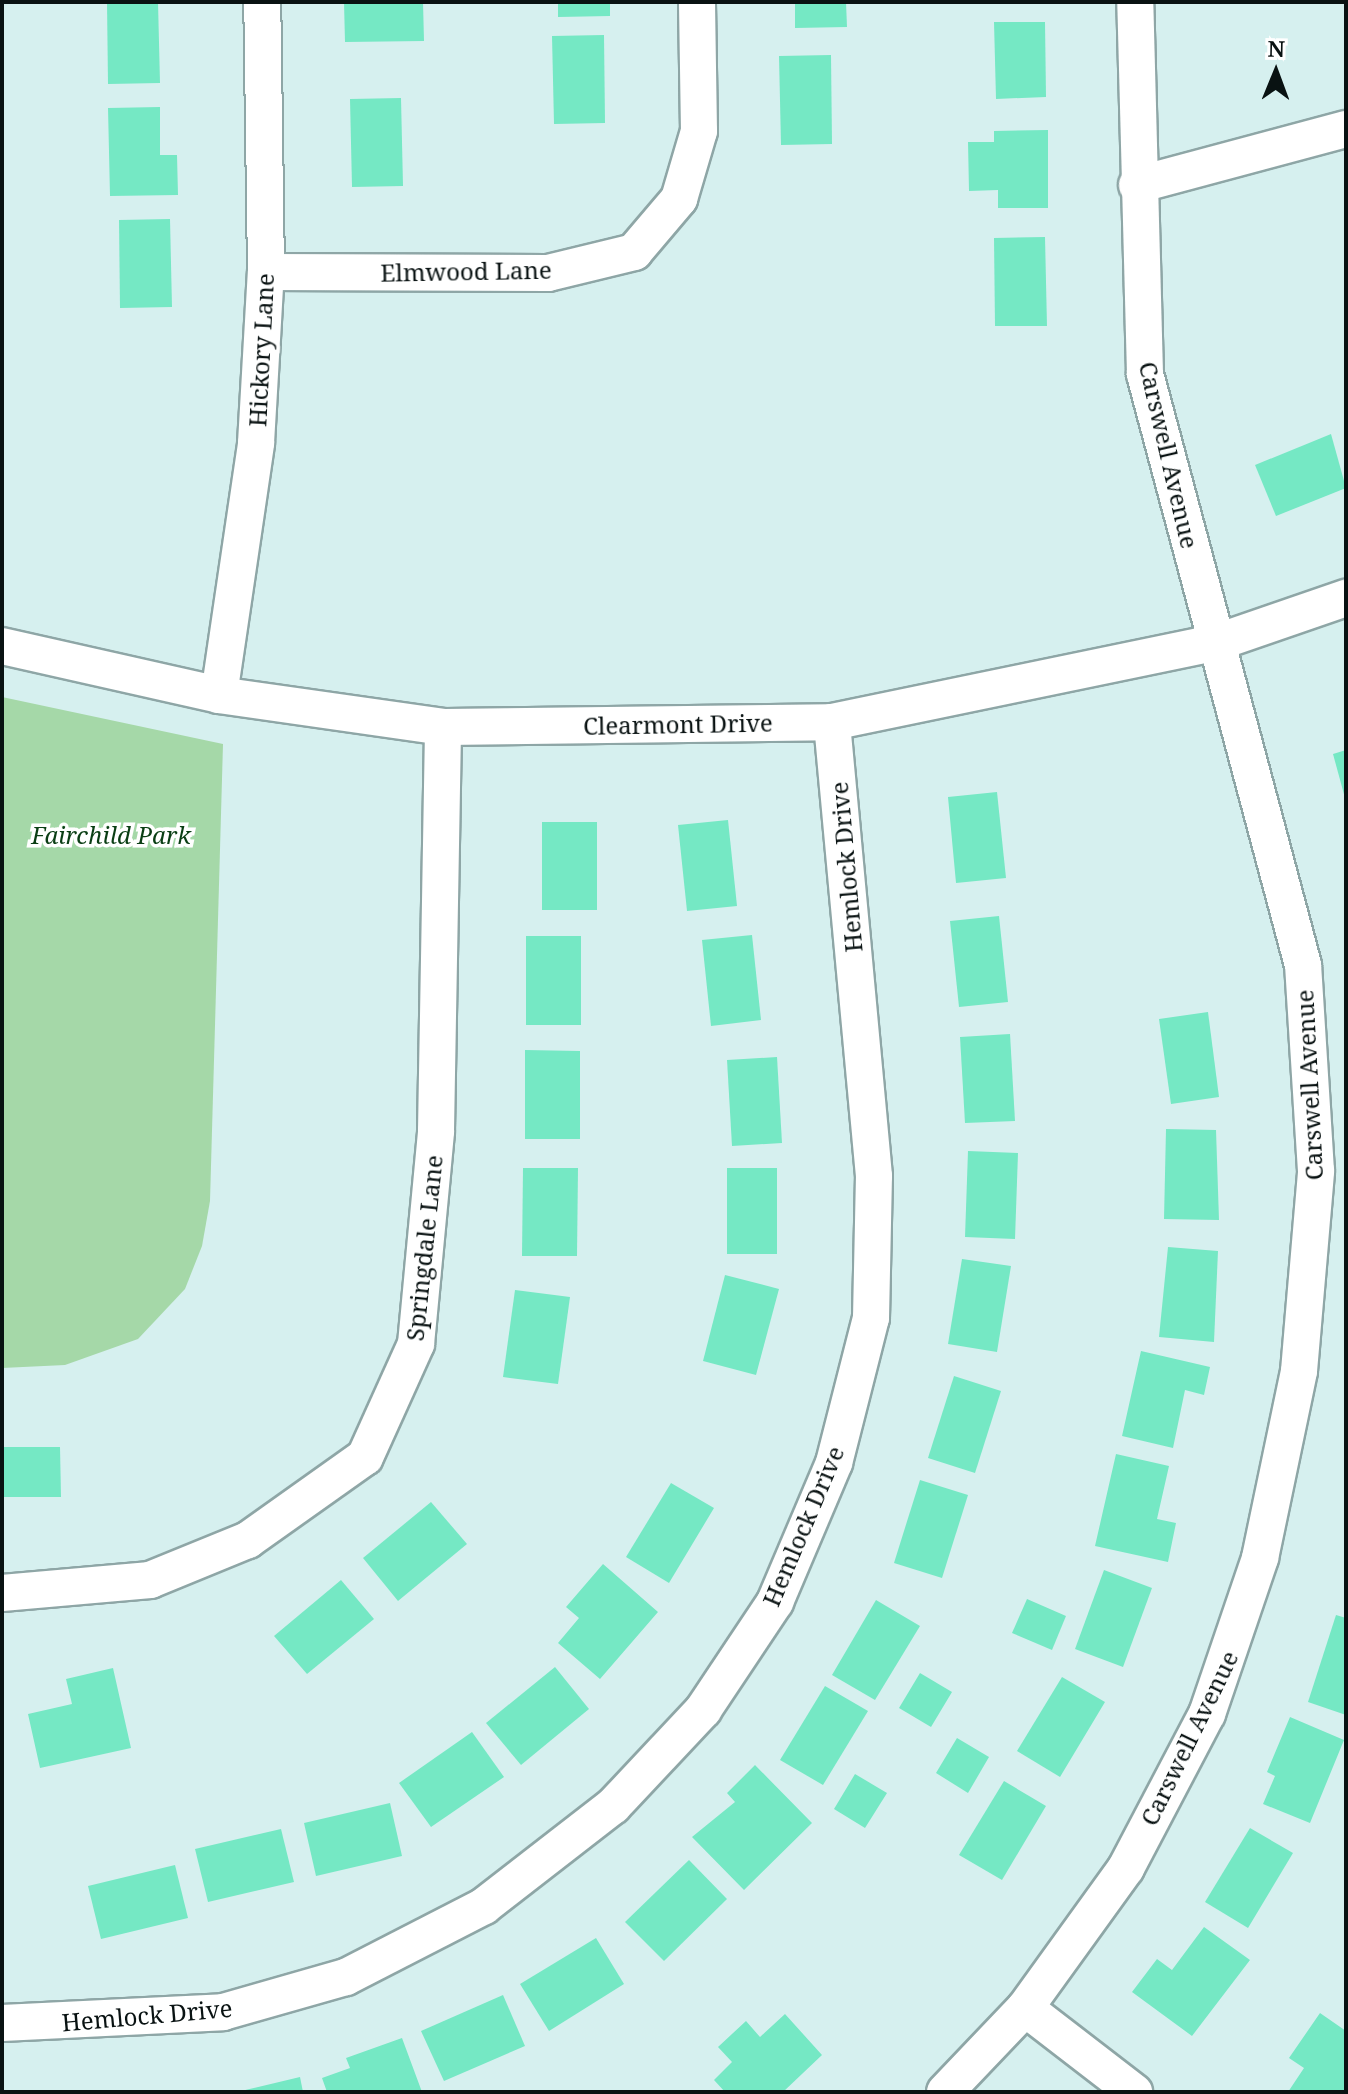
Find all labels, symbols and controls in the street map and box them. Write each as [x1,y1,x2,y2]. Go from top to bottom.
north arrow [1236,32,1316,112]
text: N [1267,33,1285,63]
street label: Elmwood Lane [380,255,552,287]
street label: Hickory Lane [243,272,279,428]
street label: Carswell Avenue [1134,359,1204,551]
street label: Clearmont Drive [583,708,773,740]
street label: Hemlock Drive [824,781,868,953]
park label: Fairchild Park [31,821,191,849]
street label: Carswell Avenue [1290,989,1328,1181]
street label: Springdale Lane [400,1154,448,1342]
street label: Hemlock Drive [756,1442,850,1610]
street label: Carswell Avenue [1134,1646,1244,1830]
street label: Hemlock Drive [61,1993,233,2037]

